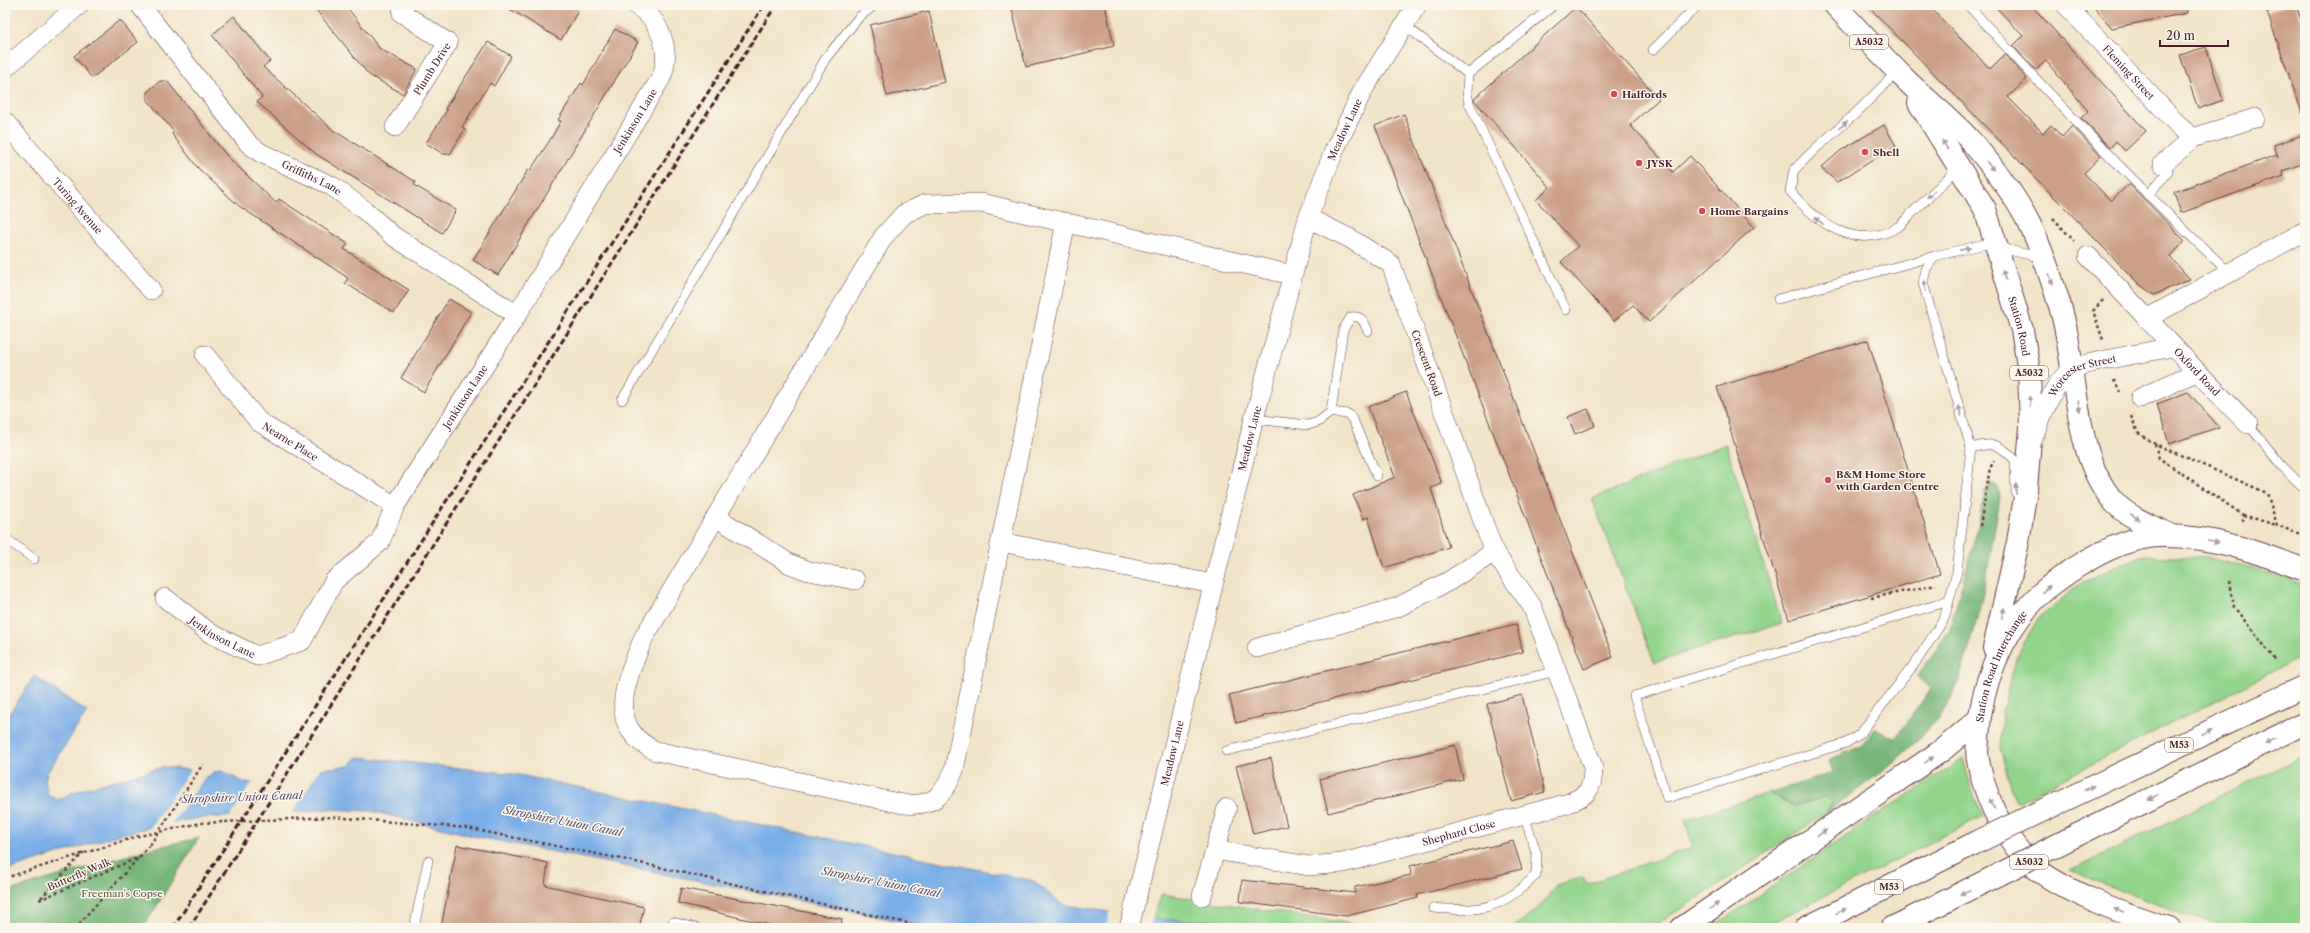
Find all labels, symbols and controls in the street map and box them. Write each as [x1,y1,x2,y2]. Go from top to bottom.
scale bar [2160,22,2228,48]
text: 20 m [2166,28,2195,43]
road number: A5032 [1850,35,1888,49]
street label: Plumb Drive [411,40,454,98]
street label: Fleming Street [2100,43,2157,103]
street label: Jenkinson Lane [610,86,660,158]
place label: Halfords [1622,88,1667,101]
marker: Halfords [1609,89,1619,99]
street label: Meadow Lane [1325,96,1365,163]
one-way arrow [1838,120,1849,129]
one-way arrow [1941,140,1949,150]
place label: Shell [1873,146,1900,159]
marker: Shell [1860,147,1870,157]
place label: JYSK [1645,157,1674,170]
street label: Griffiths Lane [279,158,345,198]
marker: JYSK [1634,158,1644,168]
one-way arrow [1985,160,1994,171]
street label: Turing Avenue [50,175,106,237]
one-way arrow [1926,190,1936,199]
place label: Home Bargains [1710,205,1789,218]
marker: Home Bargains [1697,206,1707,216]
one-way arrow [1814,216,1825,225]
one-way arrow [1958,246,1971,252]
one-way arrow [2001,268,2007,280]
one-way arrow [2048,274,2054,286]
one-way arrow [1922,279,1928,292]
street label: Station Road [2005,295,2032,357]
street label: Crescent Road [1408,328,1445,398]
street label: Oxford Road [2171,345,2223,399]
street label: Worcester Street [2045,352,2118,400]
street label: Jenkinson Lane [439,362,491,433]
road number: A5032 [2010,366,2048,380]
one-way arrow [2026,395,2033,407]
one-way arrow [2076,400,2082,412]
street label: Meadow Lane [1235,404,1264,473]
one-way arrow [1957,404,1963,416]
street label: Nearne Place [260,420,321,464]
place label: B&M Home Store with Garden Centre [1835,468,1939,493]
marker: B&M Home Store with Garden Centre [1823,475,1833,485]
one-way arrow [2013,482,2019,495]
one-way arrow [2130,513,2141,520]
one-way arrow [2207,539,2219,545]
one-way arrow [2041,585,2052,594]
street label: Station Road Interchange [1973,607,2030,723]
one-way arrow [2000,607,2006,619]
street label: Jenkinson Lane [185,612,258,661]
street label: Meadow Lane [1158,719,1187,787]
one-way arrow [2201,729,2212,735]
one-way arrow [2264,737,2276,744]
road number: M53 [2165,738,2193,752]
one-way arrow [1923,756,1934,764]
one-way arrow [2083,785,2095,791]
water label: Shropshire Union Canal [180,788,304,806]
one-way arrow [2147,794,2159,801]
one-way arrow [1989,799,1995,810]
water label: Shropshire Union Canal [501,802,625,840]
street label: Shephard Close [1421,817,1497,849]
one-way arrow [1816,829,1827,837]
street label: Butterfly Walk [45,855,114,894]
road number: A5032 [2010,855,2048,869]
water label: Shropshire Union Canal [819,863,943,901]
road number: M53 [1875,880,1903,894]
park label: Freeman's Copse [81,887,163,900]
one-way arrow [1960,888,1971,895]
one-way arrow [1709,902,1719,910]
one-way arrow [1836,907,1847,914]
one-way arrow [2114,908,2125,914]

